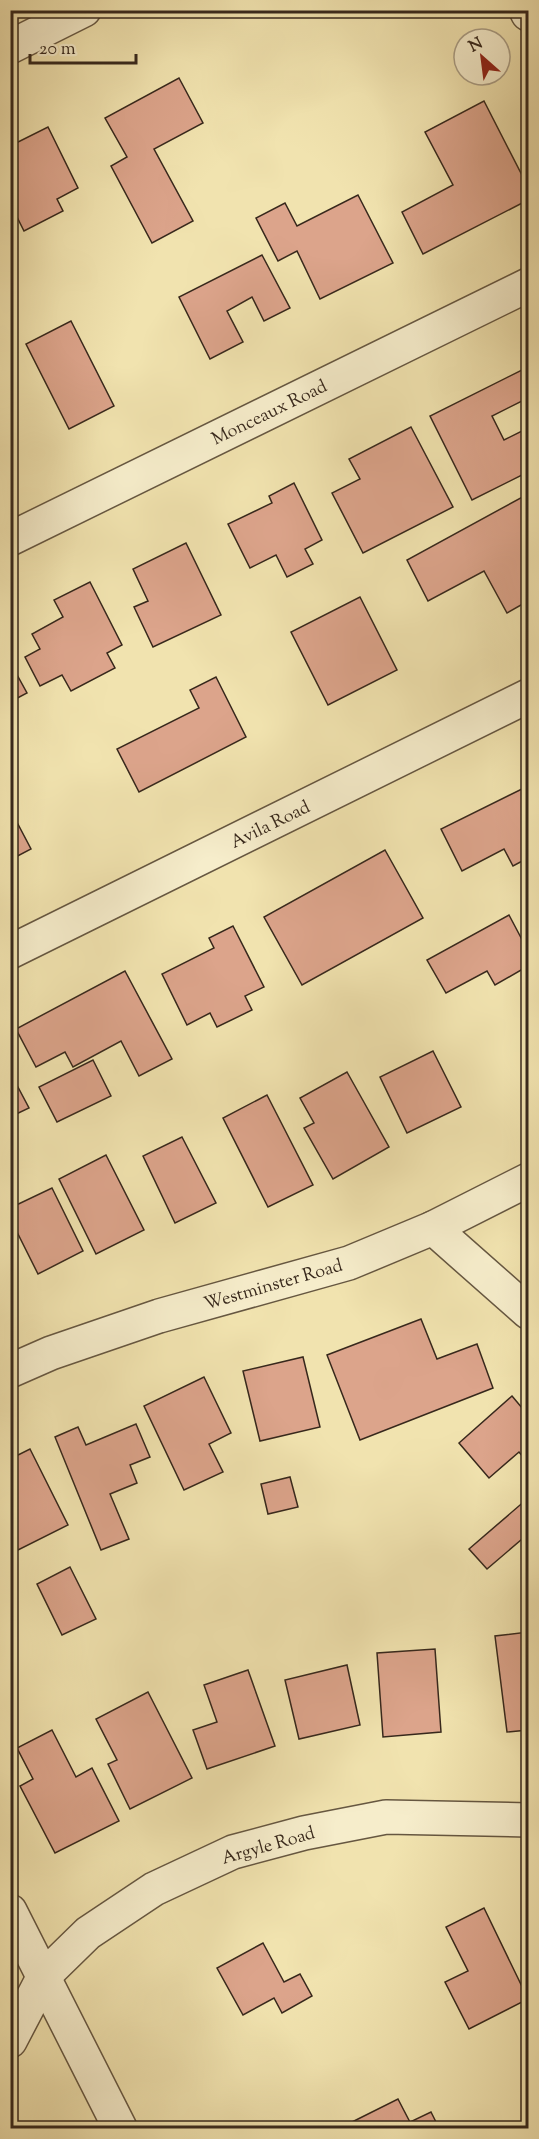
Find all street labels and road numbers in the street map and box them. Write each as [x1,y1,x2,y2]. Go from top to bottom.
street label: Monceaux Road [208,375,332,453]
street label: Avila Road [227,795,315,856]
street label: Westminster Road [201,1254,346,1318]
street label: Argyle Road [219,1821,318,1873]

